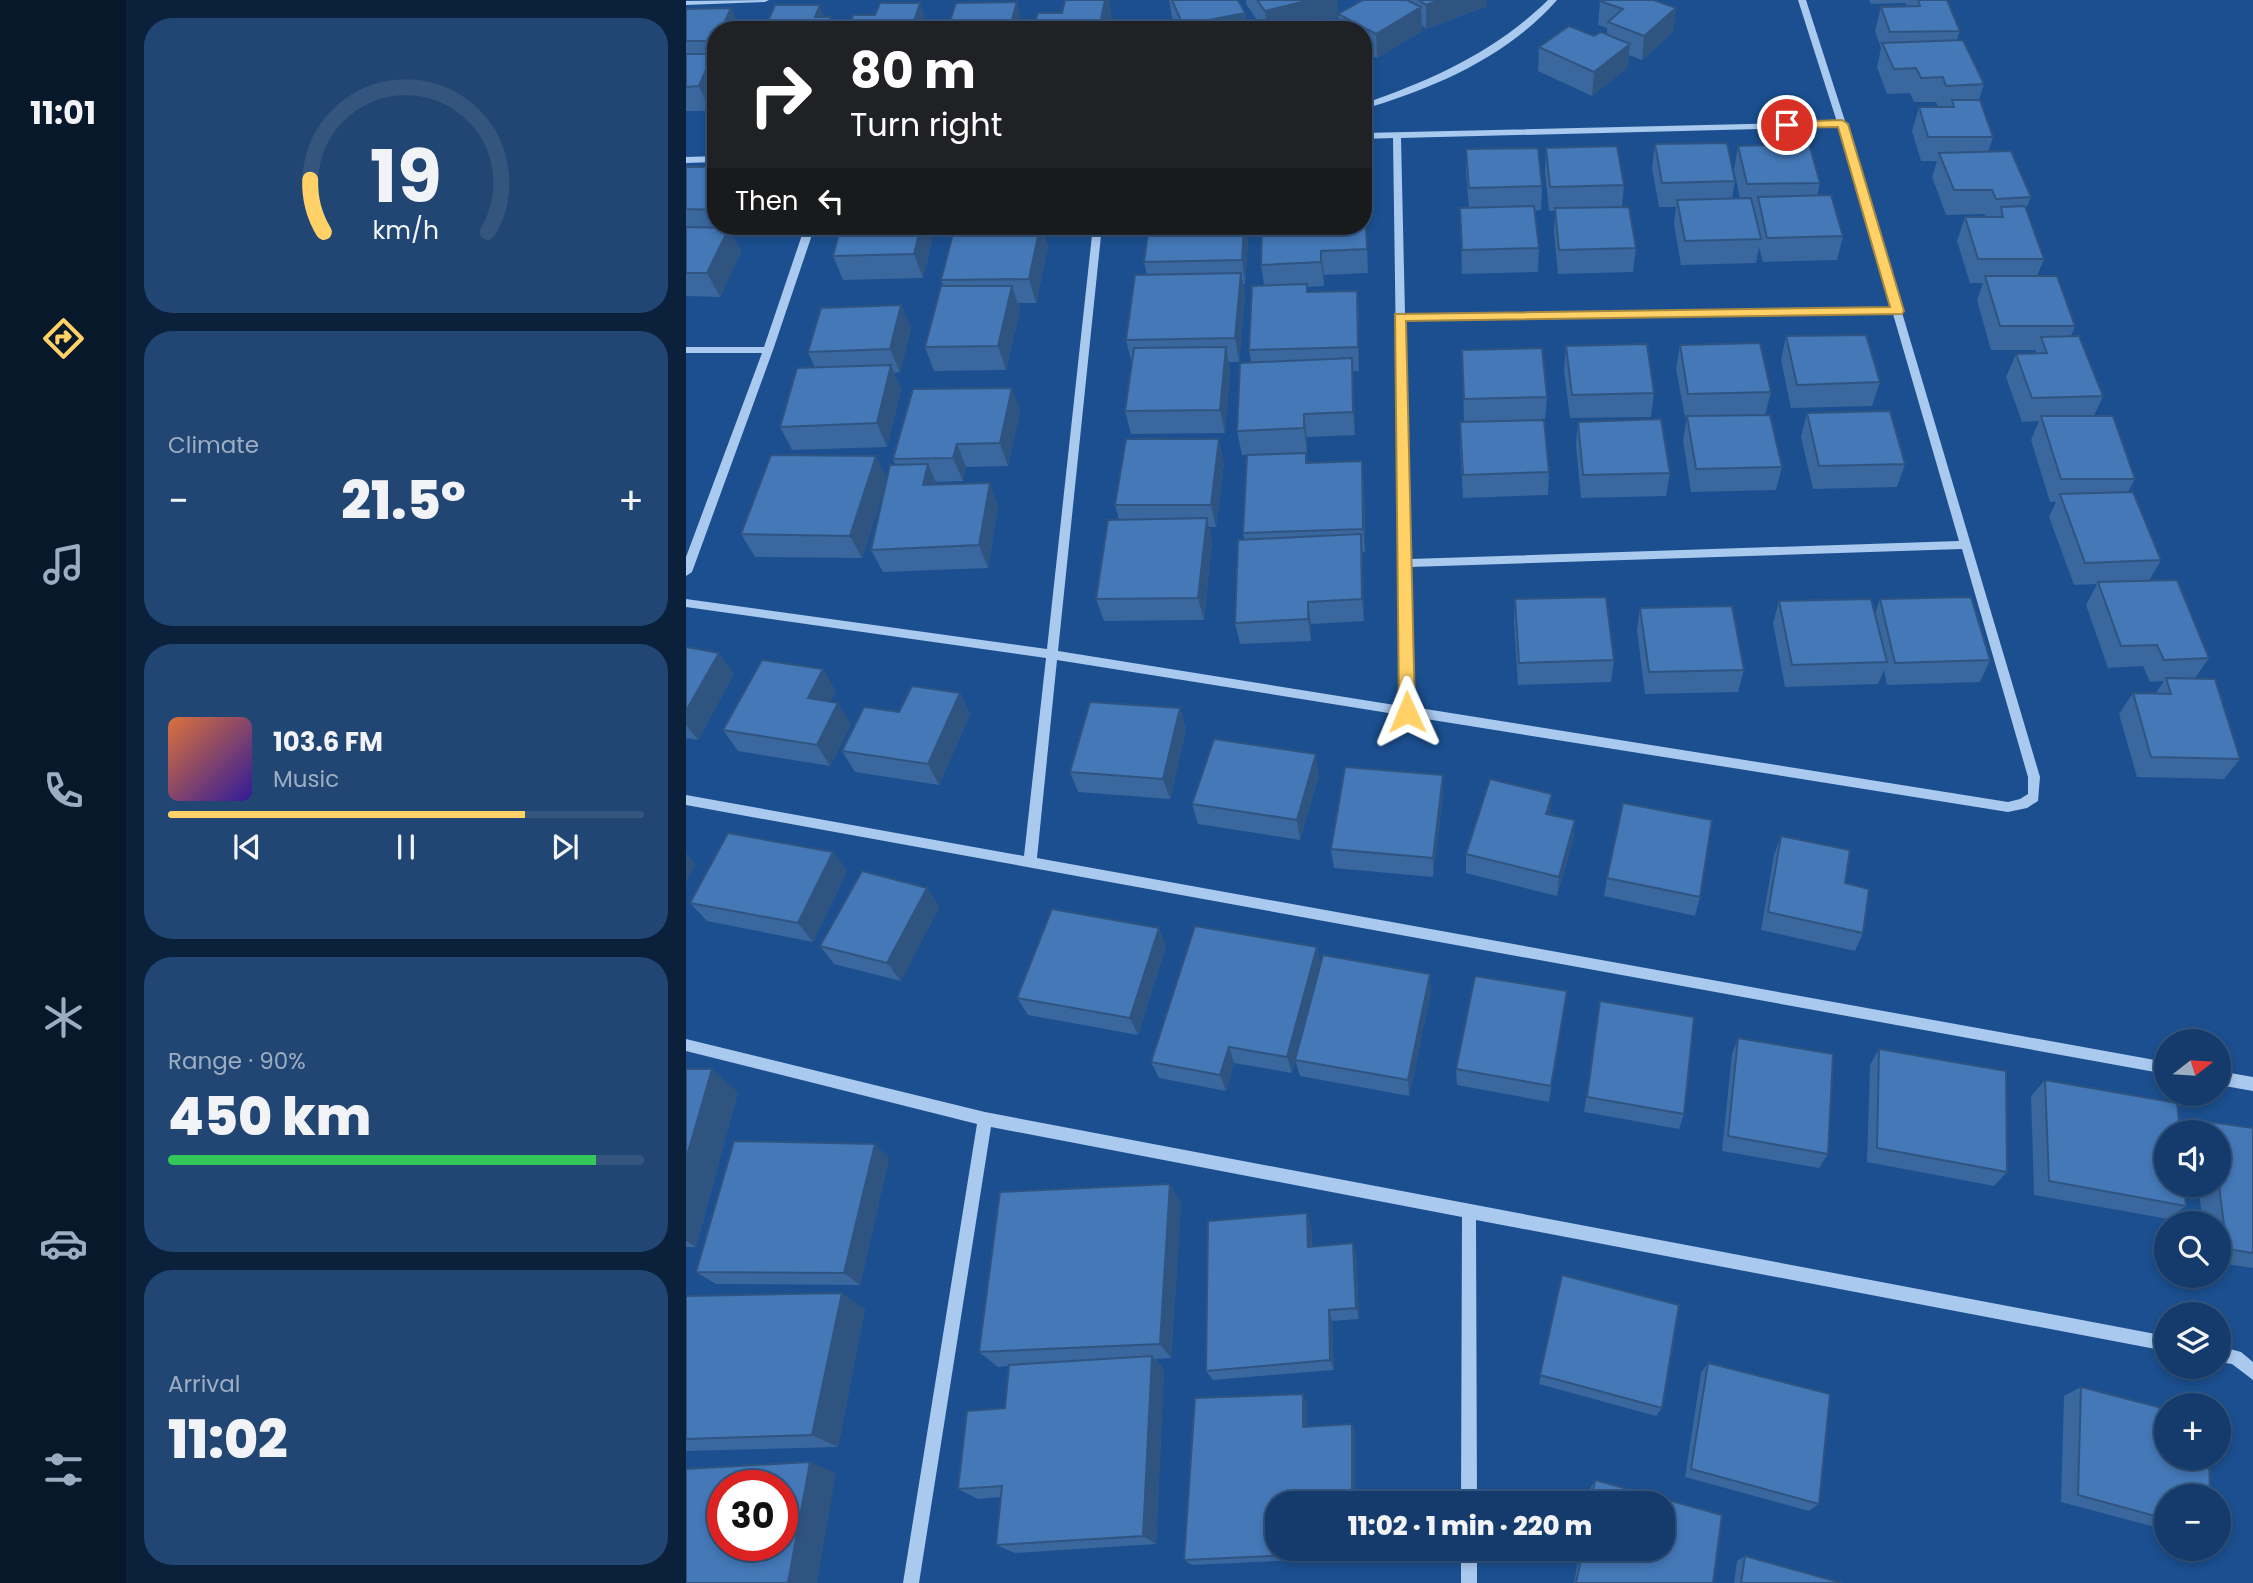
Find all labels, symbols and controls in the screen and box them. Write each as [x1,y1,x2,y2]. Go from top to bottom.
text: 80 m [850,37,976,105]
icon: right [735,49,826,140]
text: 11:01 [30,90,96,135]
pin [1757,95,1817,155]
text: Turn right [850,102,1002,147]
icon: arrive [1768,106,1806,144]
text: 19 [370,126,442,227]
icon: left [812,182,850,220]
text: Then [735,183,798,219]
text: km/h [373,212,439,247]
icon: directions [39,314,88,363]
text: Climate [168,429,259,461]
text: 21.5° [341,464,466,537]
text: − [168,474,189,527]
text: + [618,474,644,527]
icon: music [39,540,88,589]
position arrow [1370,675,1444,749]
text: 103.6 FM [273,724,383,760]
text: Music [273,763,339,795]
icon: phone [39,766,88,815]
icon: previous [228,828,266,866]
icon: pause [387,828,425,866]
icon: next [546,828,584,866]
icon: climate [39,993,88,1042]
north arrow [2154,1029,2231,1106]
map controls [2154,1029,2231,1561]
text: Range · 90% [168,1045,306,1077]
text: 450 km [168,1080,371,1153]
button: sound [2154,1120,2231,1197]
button: search [2154,1211,2231,1288]
icon: car [39,1219,88,1268]
button: layers [2154,1302,2231,1379]
text: Arrival [168,1368,240,1400]
button: + [2154,1393,2231,1470]
text: 11:02 [168,1403,288,1476]
icon: filters [39,1445,88,1494]
speed limit sign: 30 [707,1470,798,1561]
button: − [2154,1484,2231,1561]
text: 11:02 · 1 min · 220 m [1348,1508,1592,1544]

